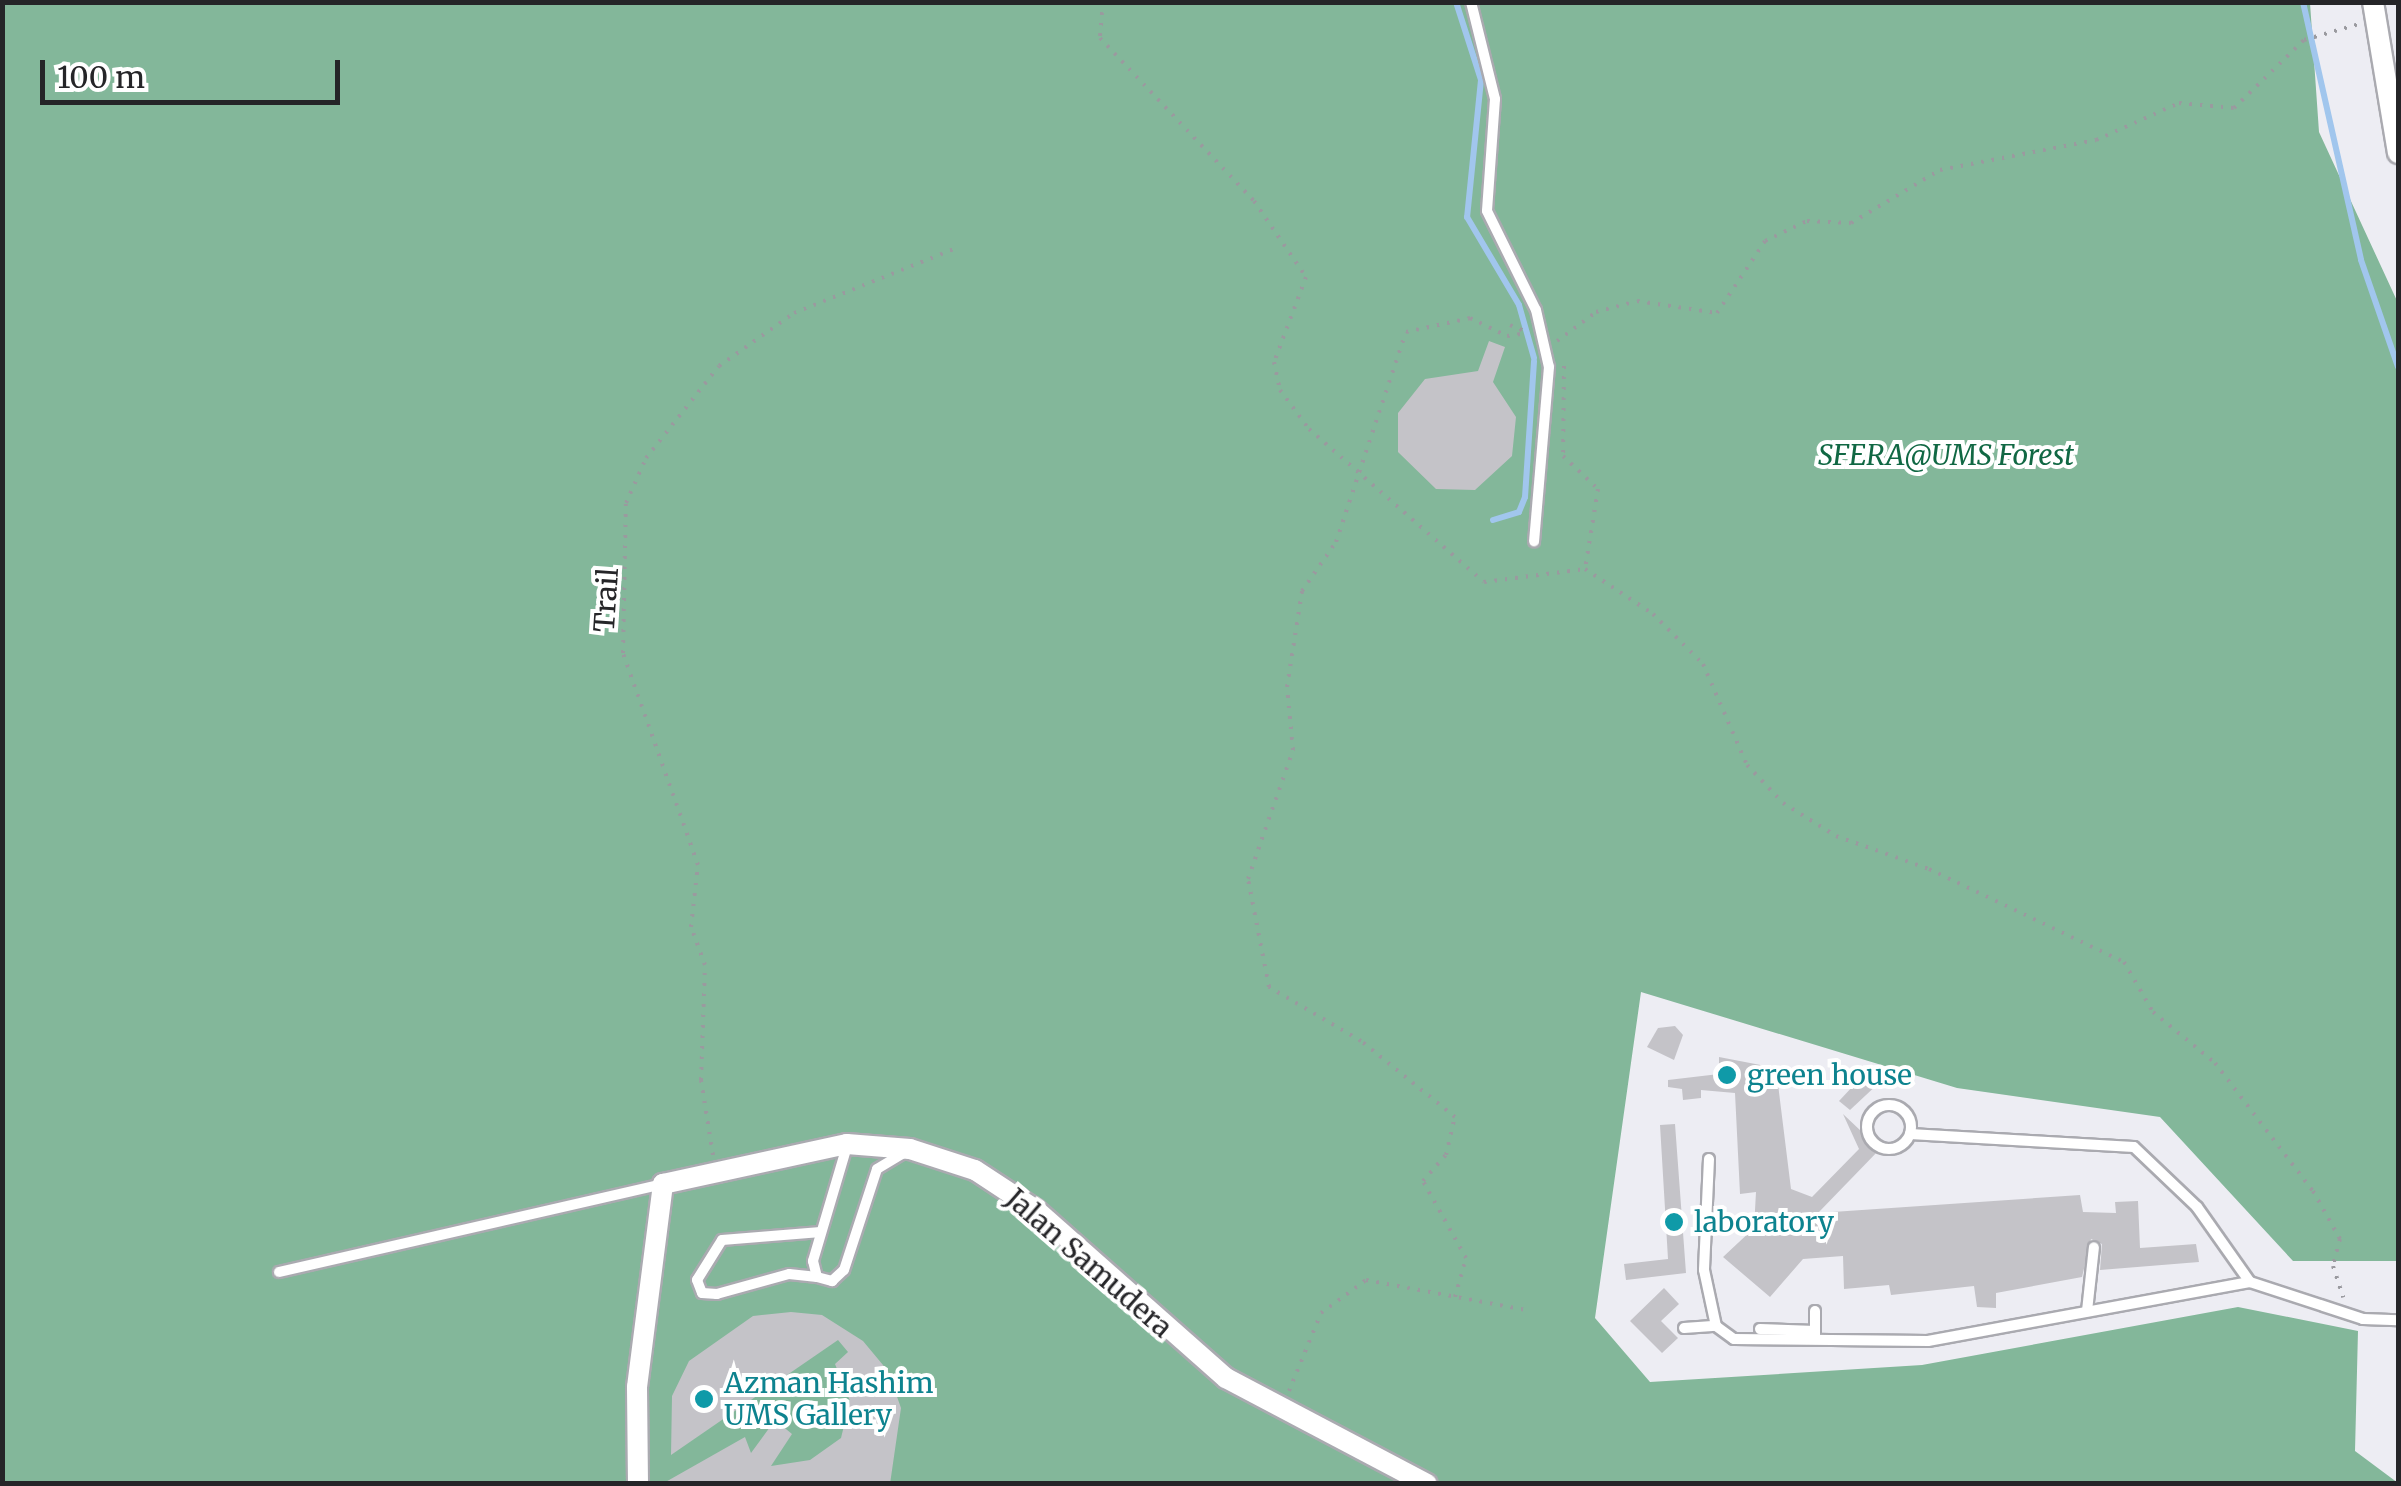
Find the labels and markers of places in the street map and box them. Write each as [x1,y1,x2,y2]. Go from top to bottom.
place label: green house [1747,1058,1912,1092]
marker: green house [1716,1064,1738,1086]
place label: laboratory [1694,1205,1834,1239]
marker: laboratory [1663,1211,1685,1233]
place label: Azman Hashim UMS Gallery [724,1366,933,1432]
marker: Azman Hashim UMS Gallery [693,1388,715,1410]

